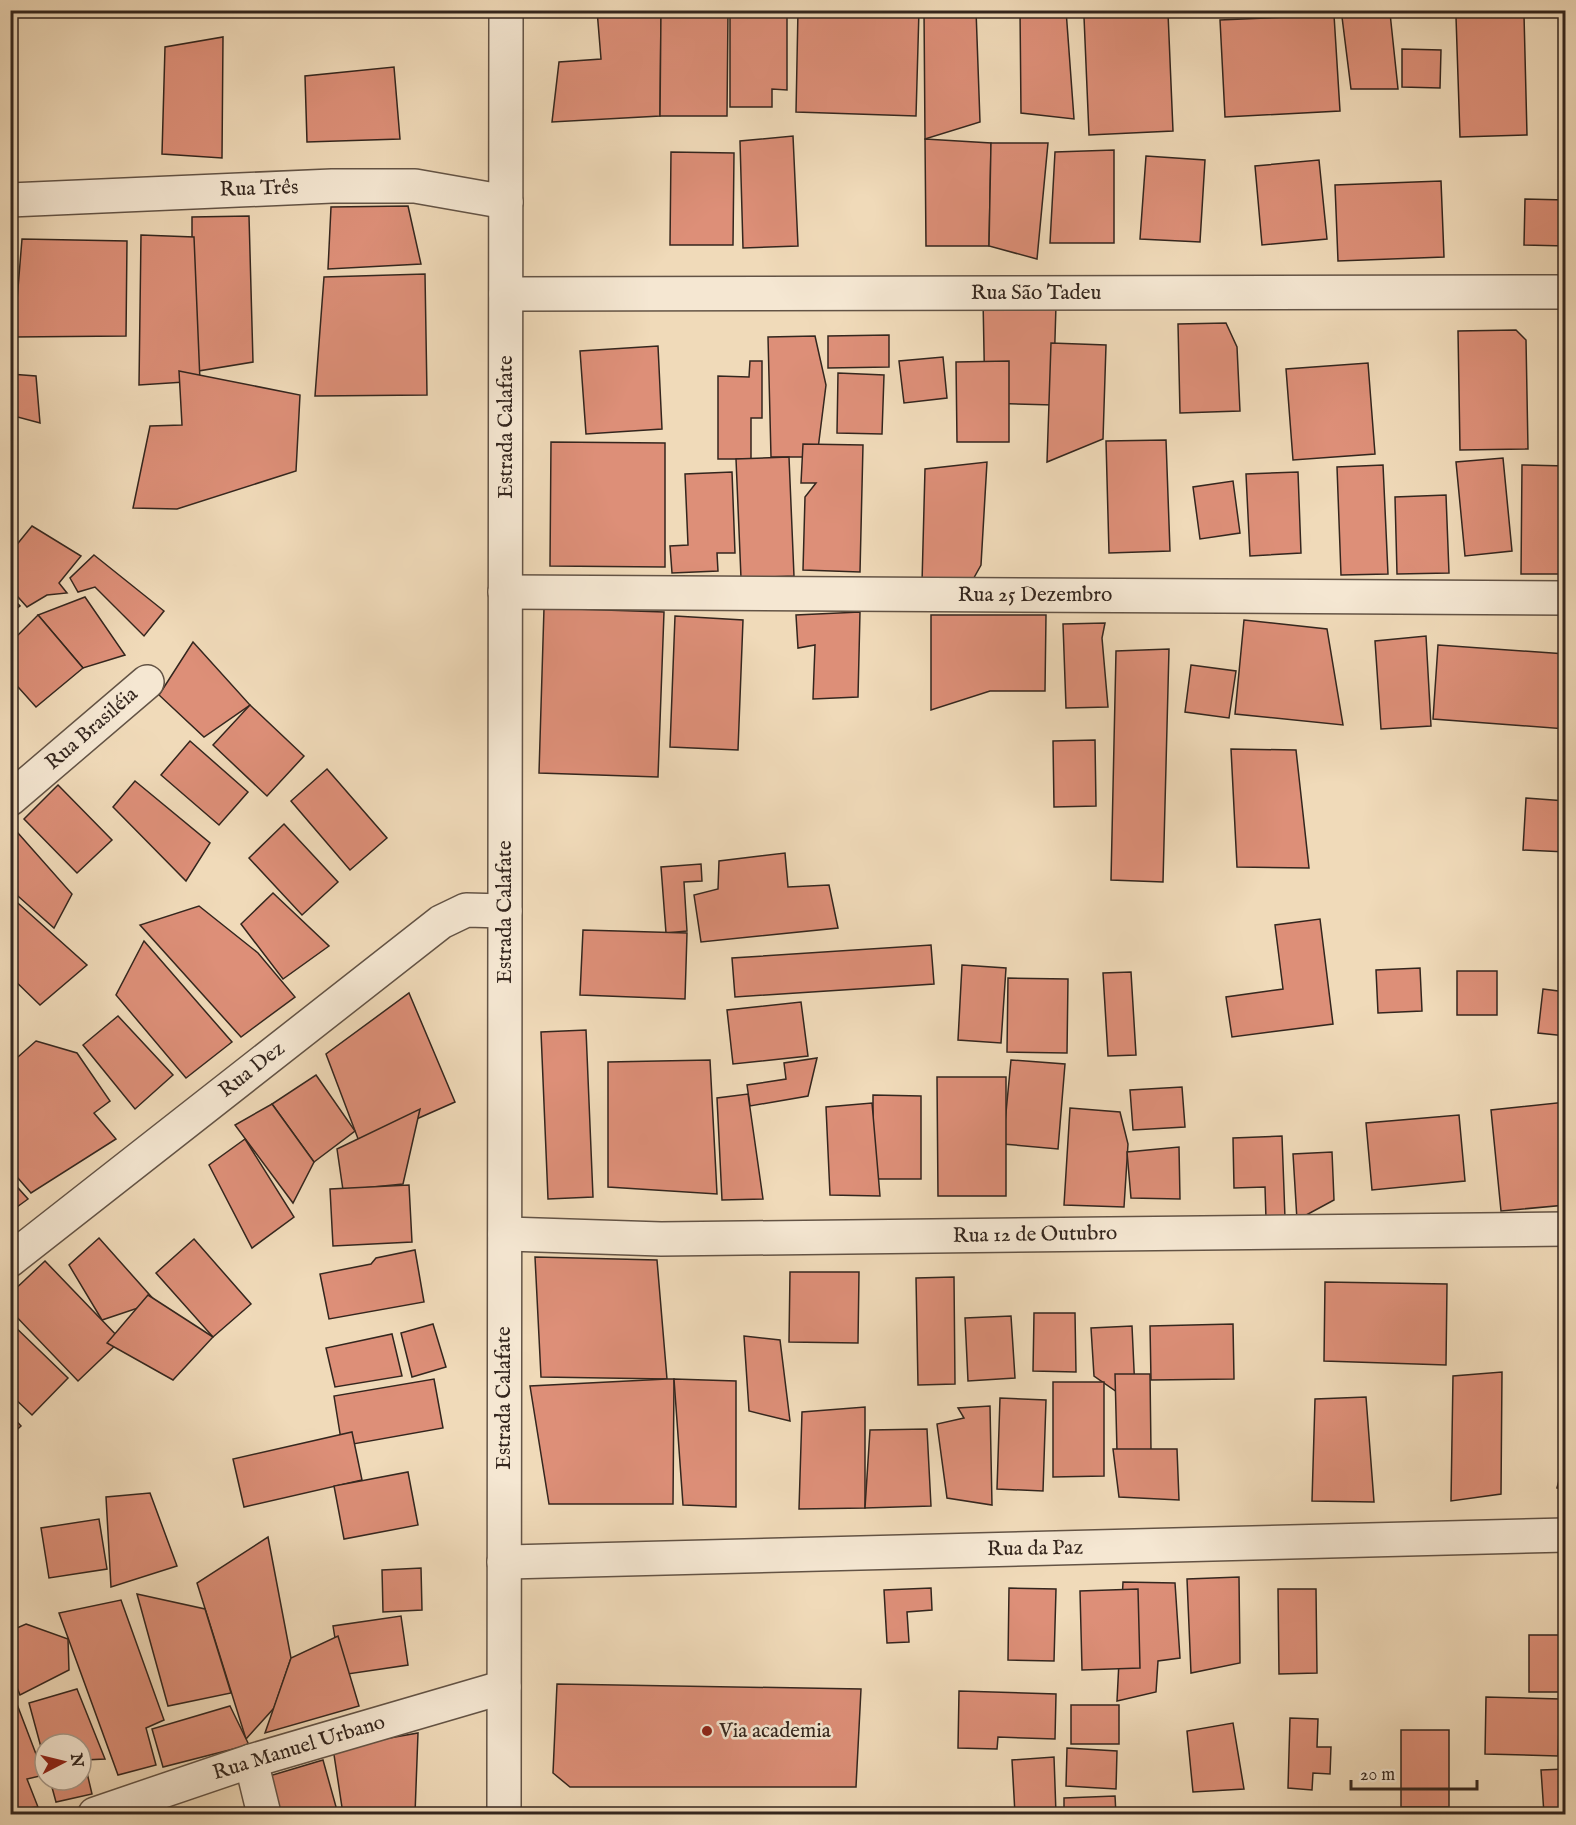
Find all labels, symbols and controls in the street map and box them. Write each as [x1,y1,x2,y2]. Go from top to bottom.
street label: Rua Três [219,174,299,204]
street label: Rua São Tadeu [971,280,1101,307]
street label: Estrada Calafate [493,355,520,499]
street label: Rua 25 Dezembro [958,582,1112,609]
street label: Rua Brasiléia [40,681,145,777]
street label: Estrada Calafate [492,840,519,984]
street label: Rua Dez [213,1036,291,1104]
street label: Rua 12 de Outubro [952,1220,1118,1250]
street label: Estrada Calafate [491,1326,518,1470]
street label: Rua da Paz [987,1535,1084,1563]
street label: Rua Manuel Urbano [210,1709,388,1787]
place label: Via academia [718,1718,832,1745]
marker: Via academia [700,1724,714,1738]
north arrow [33,1732,93,1792]
text: N [65,1751,87,1769]
scale bar [1351,1753,1477,1791]
text: 20 m [1360,1764,1395,1787]

